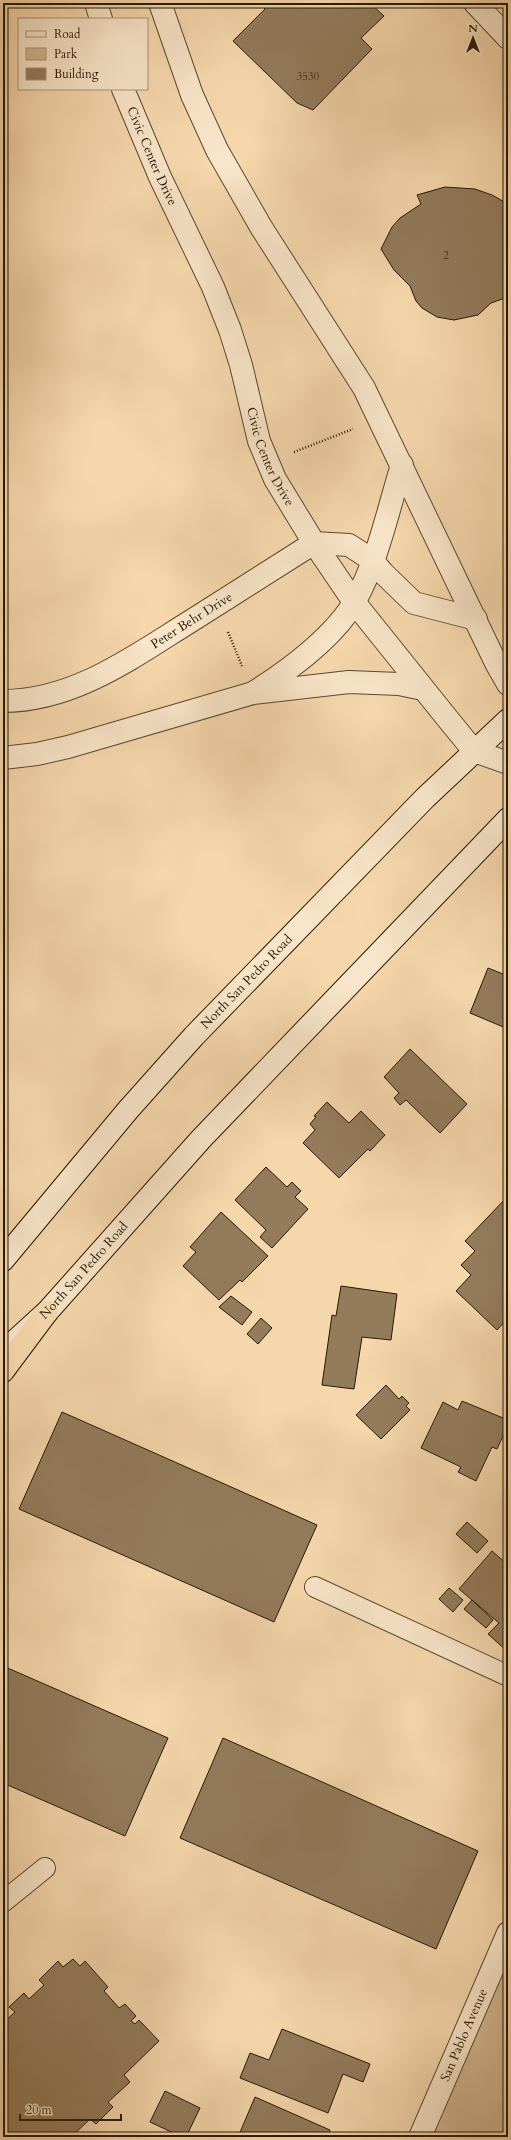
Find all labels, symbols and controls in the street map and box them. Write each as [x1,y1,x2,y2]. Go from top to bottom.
legend [18,18,148,90]
north arrow [453,18,493,58]
text: N [468,21,478,36]
text: Road [54,26,81,42]
text: Park [54,46,78,62]
text: Building [54,66,99,82]
house number: 3530 [297,69,320,84]
street label: Civic Center Drive [122,104,181,209]
house number: 2 [443,248,449,263]
street label: Civic Center Drive [242,405,299,510]
street label: Peter Behr Drive [147,588,236,653]
street label: North San Pedro Road [197,931,297,1033]
street label: North San Pedro Road [36,1218,132,1323]
street label: San Pablo Avenue [436,1986,492,2084]
scale bar [20,2096,121,2122]
text: 20 m [26,2102,53,2118]

